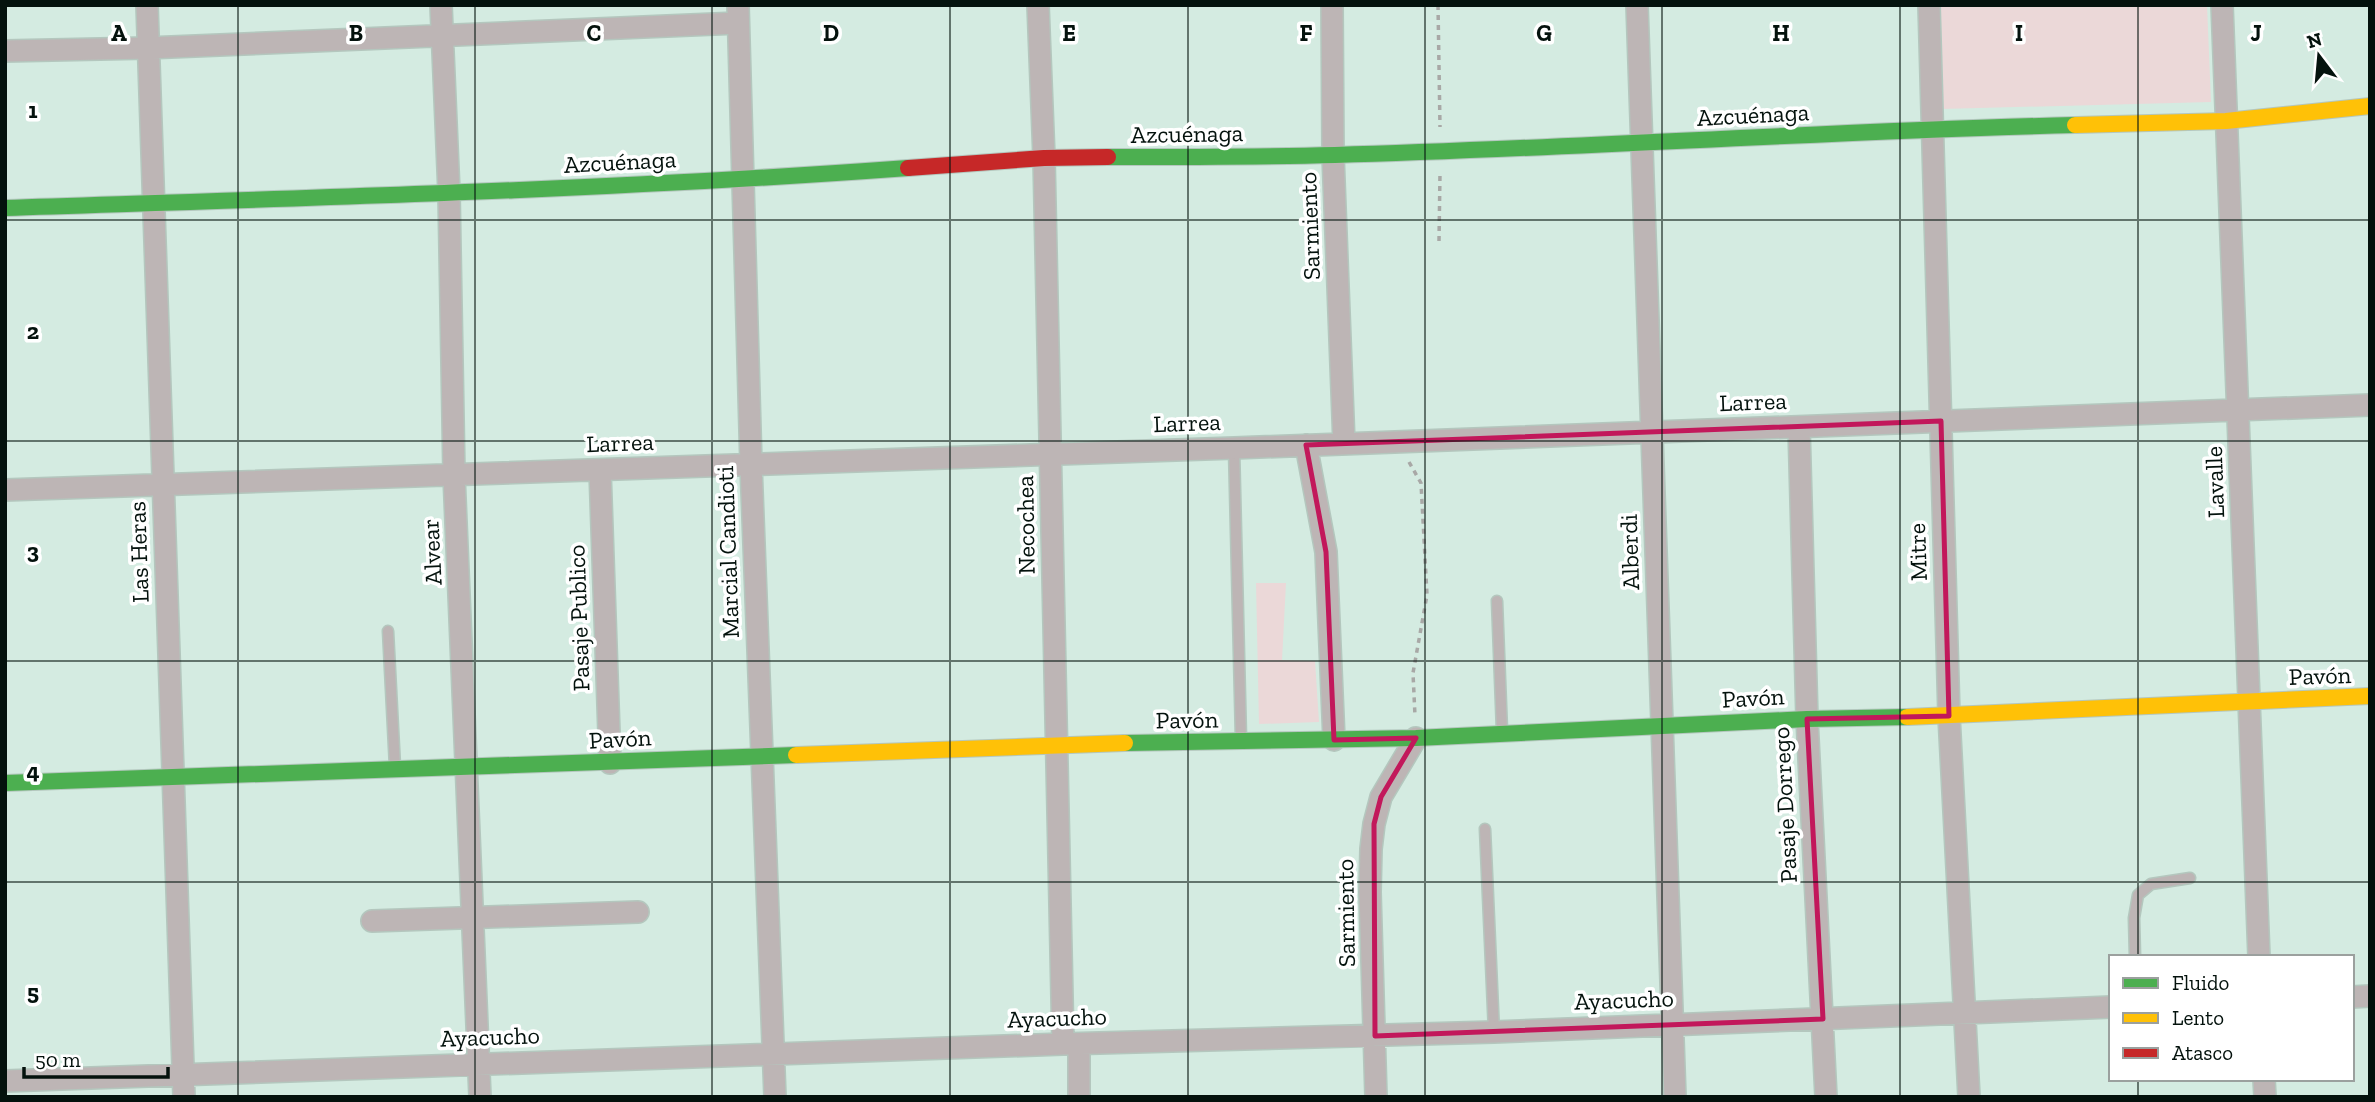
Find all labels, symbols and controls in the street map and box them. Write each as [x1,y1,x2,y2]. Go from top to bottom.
text: A [111,19,127,47]
text: B [349,19,363,47]
text: C [587,19,601,47]
text: D [823,19,839,47]
text: E [1062,19,1076,47]
text: F [1299,19,1313,47]
text: G [1536,19,1552,47]
text: H [1772,19,1790,47]
text: I [2015,19,2023,47]
text: J [2250,19,2262,47]
north arrow [2284,21,2354,91]
text: N [2304,27,2325,53]
text: 1 [28,96,38,124]
street label: Azcuénaga [1696,97,1810,132]
street label: Azcuénaga [1130,118,1244,149]
street label: Azcuénaga [563,144,677,179]
street label: Sarmiento [1293,171,1326,281]
text: 2 [27,317,39,345]
street label: Larrea [1719,386,1788,417]
street label: Larrea [1153,407,1222,438]
street label: Larrea [586,427,655,458]
street label: Lavalle [2199,446,2230,519]
street label: Marcial Candioti [710,465,745,639]
street label: Necochea [1010,475,1041,575]
street label: Las Heras [122,501,155,603]
street label: Alberdi [1614,513,1645,591]
street label: Alvear [415,518,448,586]
street label: Mitre [1902,522,1933,582]
text: 3 [27,537,39,565]
street label: Pasaje Publico [561,544,596,692]
street label: Pavón [2288,660,2352,691]
street label: Pavón [1721,681,1785,714]
street label: Pavón [1155,704,1219,735]
street label: Pavón [588,722,652,755]
street label: Pasaje Dorrego [1766,726,1803,884]
text: 4 [26,757,40,785]
street label: Sarmiento [1330,859,1361,967]
legend [2109,955,2354,1081]
text: Fluido [2172,970,2229,995]
text: 5 [27,978,39,1006]
street label: Ayacucho [1574,983,1674,1016]
street label: Ayacucho [1007,1001,1107,1034]
text: Lento [2172,1005,2224,1030]
street label: Ayacucho [440,1020,540,1053]
scale bar [24,1036,168,1080]
text: Atasco [2172,1040,2233,1065]
text: 50 m [35,1047,81,1072]

